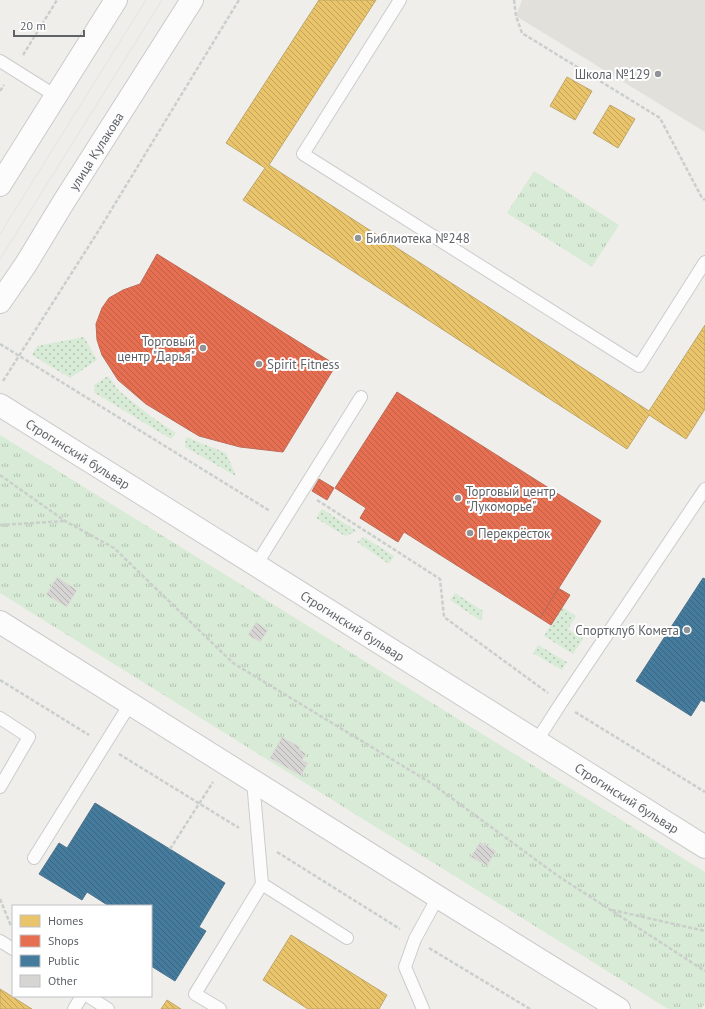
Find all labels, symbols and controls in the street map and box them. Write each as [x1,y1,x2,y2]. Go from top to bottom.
scale bar [14,12,84,38]
text: 20 m [20,18,46,33]
place label: Школа №129 [575,66,650,83]
marker: Школа №129 [653,69,663,79]
street label: улица Кулакова [65,109,127,193]
place label: Библиотека №248 [366,230,470,247]
marker: Библиотека №248 [353,233,363,243]
place label: Торговый центр "Дарья" [117,333,195,365]
marker: Торговый центр "Дарья" [198,343,208,353]
place label: Spirit Fitness [267,356,339,373]
marker: Spirit Fitness [254,359,264,369]
street label: Строгинский бульвар [23,415,133,493]
place label: Торговый центр "Лукоморье" [466,483,556,515]
marker: Торговый центр "Лукоморье" [453,493,463,503]
place label: Перекрёсток [478,525,551,542]
marker: Перекрёсток [465,528,475,538]
street label: Строгинский бульвар [297,587,408,665]
place label: Спортклуб Комета [575,622,679,639]
marker: Спортклуб Комета [682,625,692,635]
street label: Строгинский бульвар [572,759,682,837]
legend [12,905,152,997]
text: Homes [48,913,83,928]
text: Shops [48,933,79,948]
text: Public [48,953,80,968]
text: Other [48,973,77,988]

